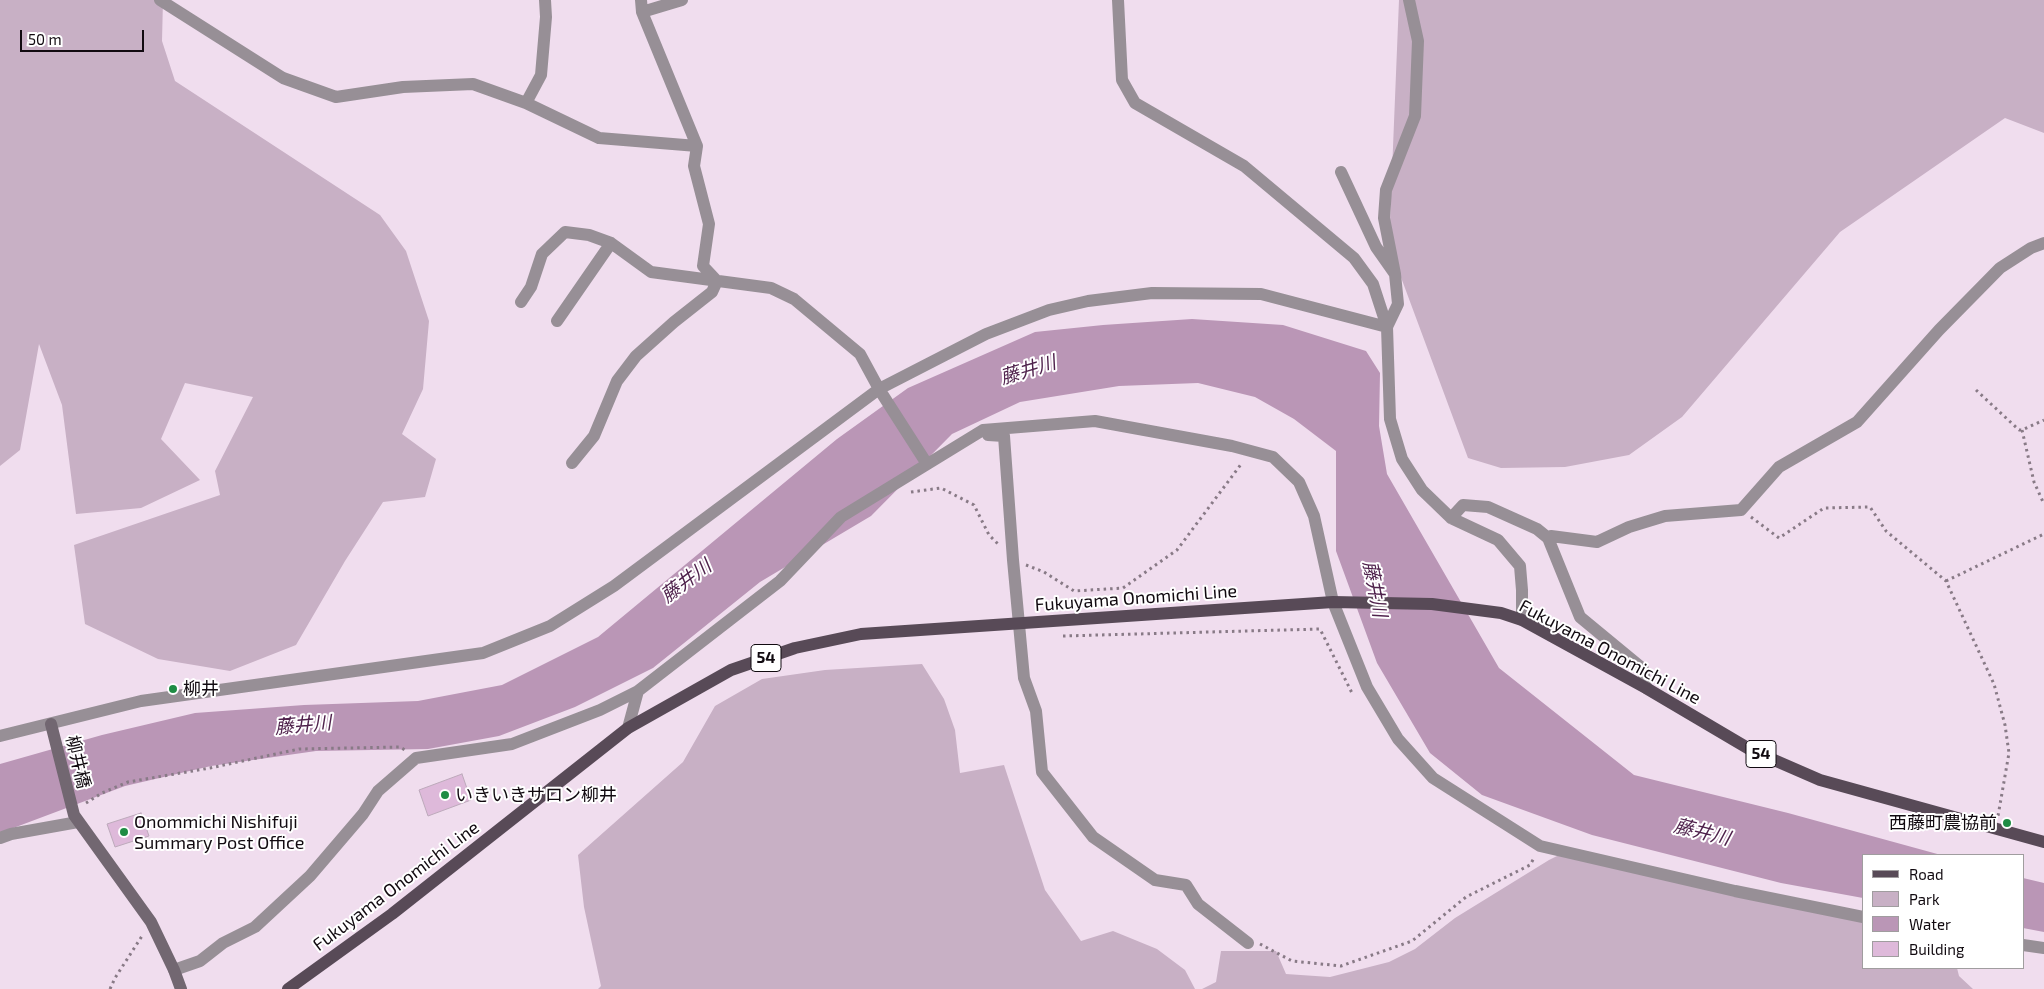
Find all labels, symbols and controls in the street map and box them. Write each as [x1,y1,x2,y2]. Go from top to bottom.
scale bar [22,20,146,52]
text: 50 m [28,30,62,48]
water label: 藤井川 [997,351,1059,389]
water label: 藤井川 [656,555,716,607]
water label: 藤井川 [1358,559,1392,619]
street label: Fukuyama Onomichi Line [1034,580,1238,616]
street label: Fukuyama Onomichi Line [1515,595,1705,709]
road number: 54 [751,644,781,671]
place label: 柳井 [183,678,219,700]
marker: 柳井 [167,683,179,695]
water label: 藤井川 [274,711,332,739]
street label: 柳井橋 [61,733,95,791]
road number: 54 [1746,741,1776,768]
place label: いきいきサロン柳井 [455,784,617,806]
marker: いきいきサロン柳井 [439,789,451,801]
place label: Onommichi Nishifuji Summary Post Office [134,811,304,854]
place label: 西藤町農協前 [1889,812,1997,834]
water label: 藤井川 [1672,814,1732,850]
street label: Fukuyama Onomichi Line [309,816,483,956]
marker: 西藤町農協前 [2001,817,2013,829]
marker: Onommichi Nishifuji Summary Post Office [118,826,130,838]
legend [1862,854,2024,969]
text: Road [1909,865,1944,883]
text: Park [1909,890,1940,908]
text: Water [1909,915,1951,933]
text: Building [1909,940,1964,958]

